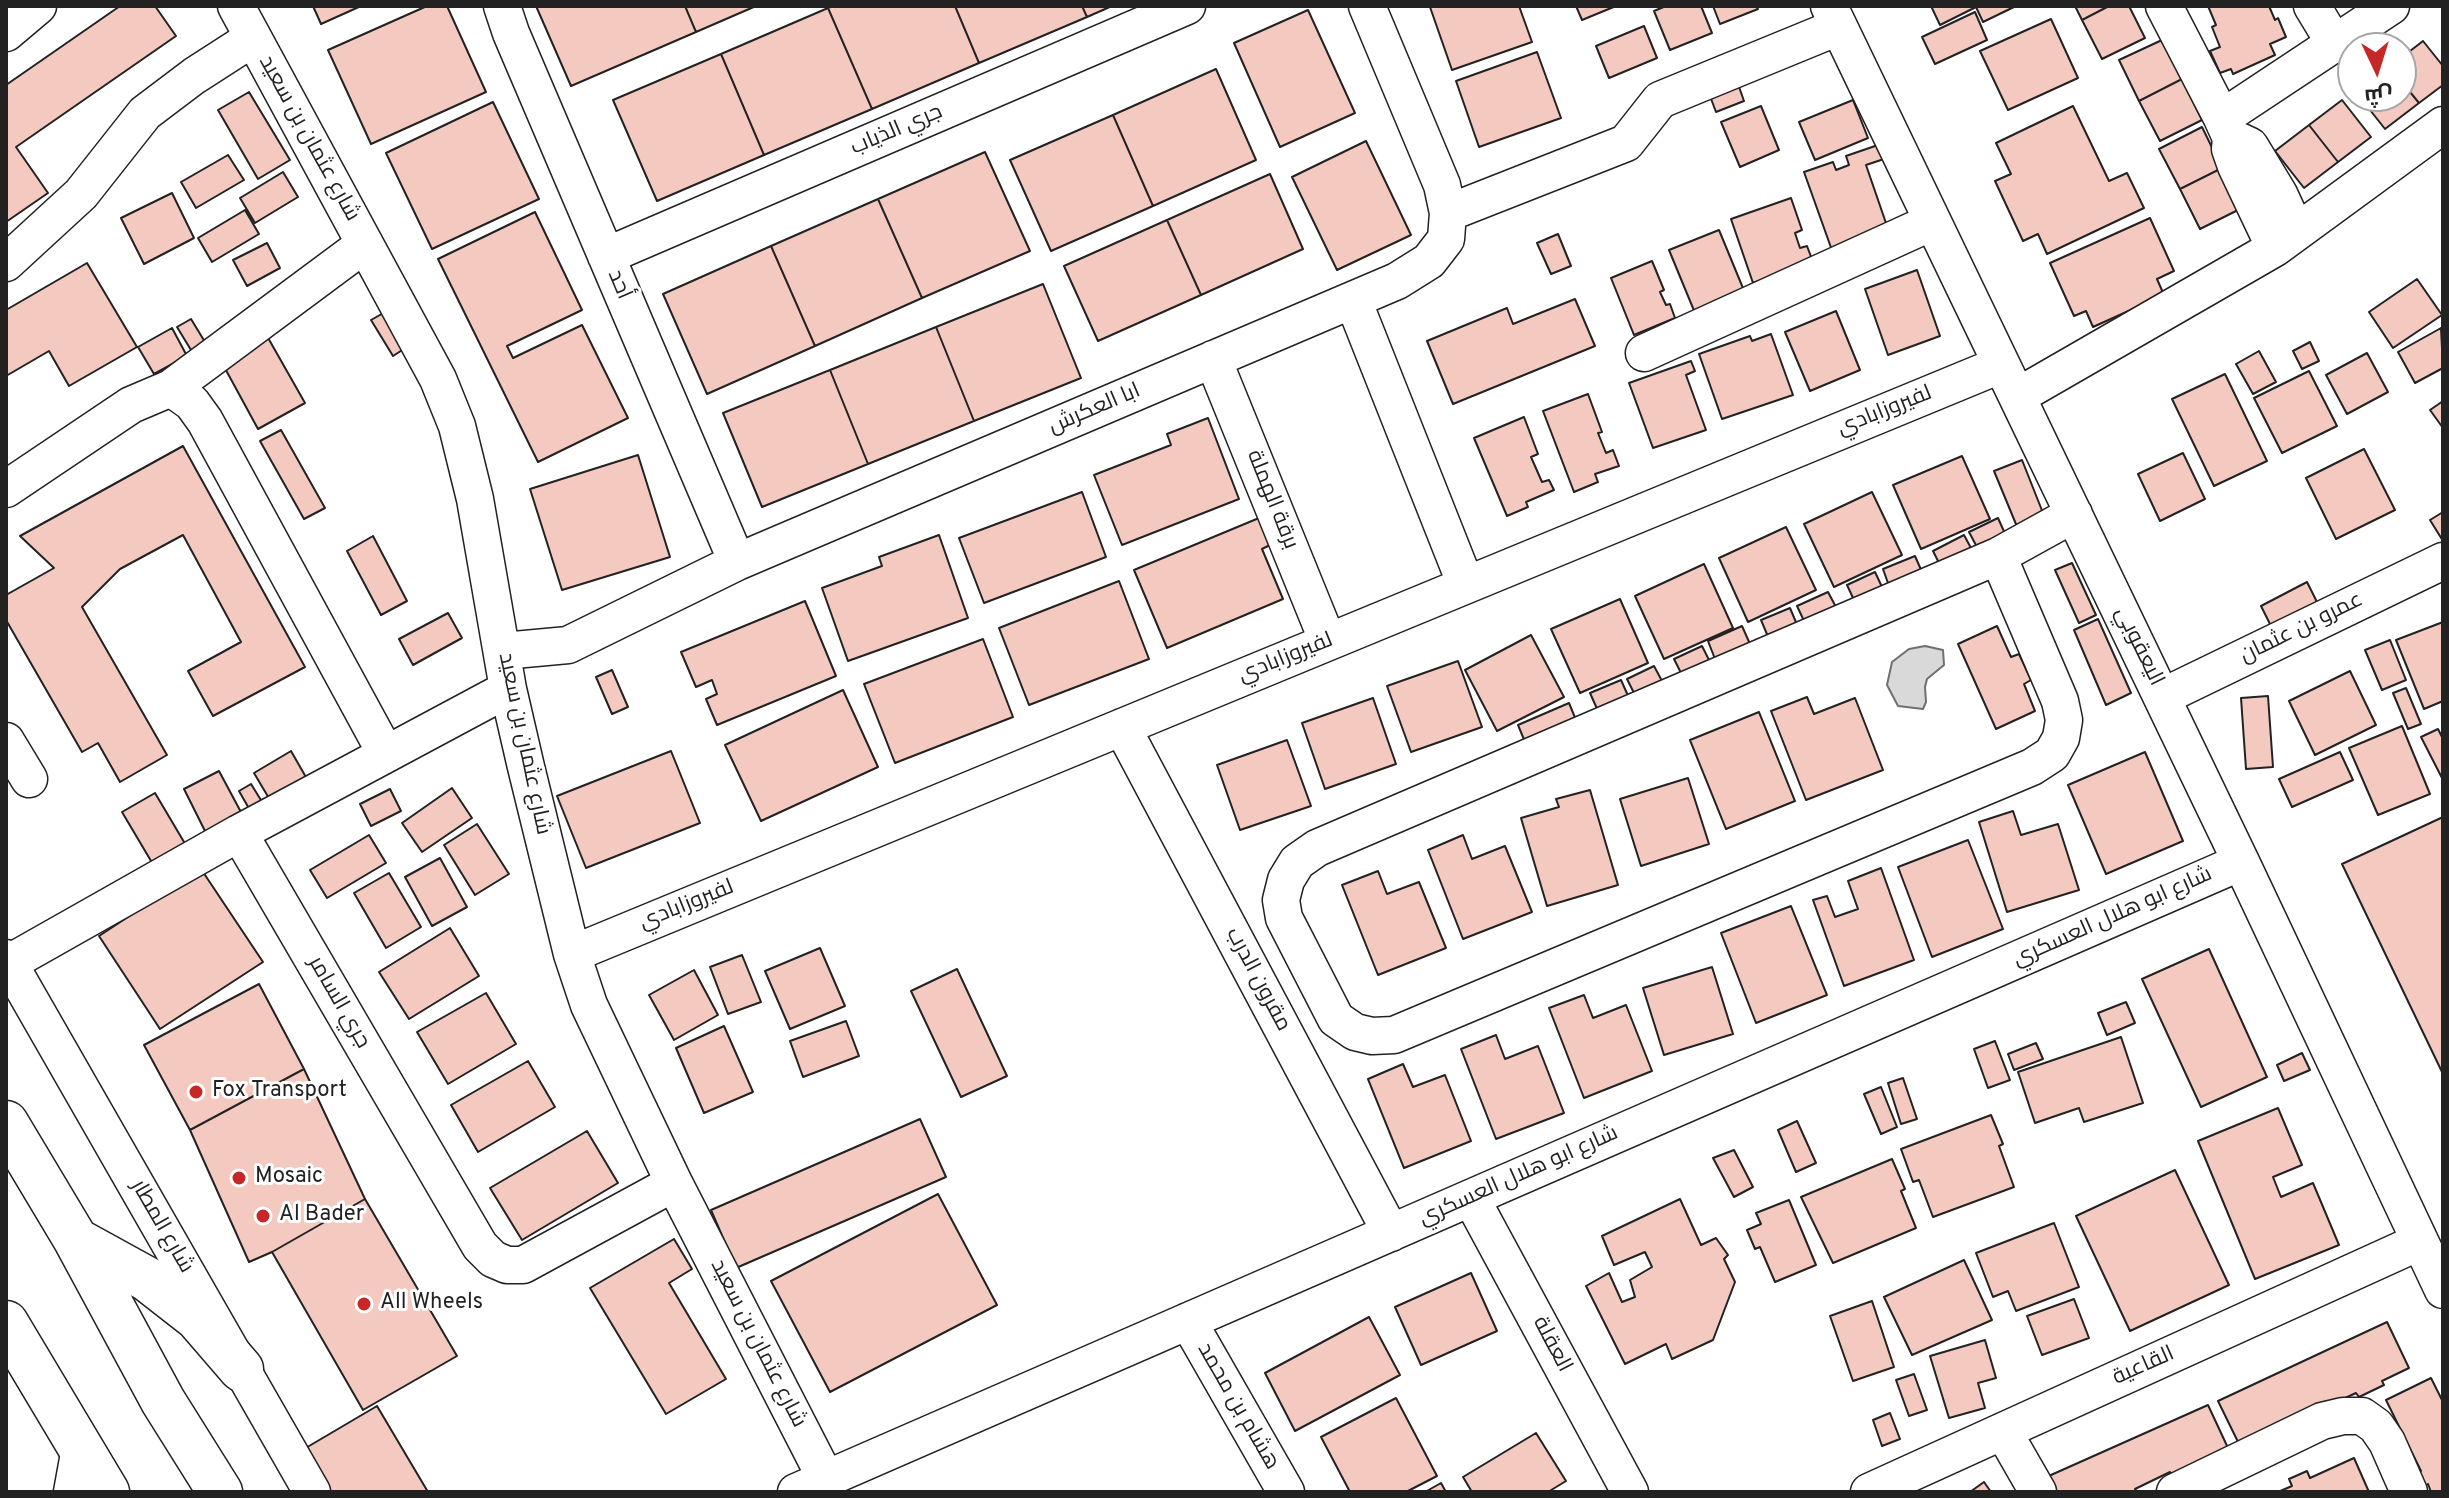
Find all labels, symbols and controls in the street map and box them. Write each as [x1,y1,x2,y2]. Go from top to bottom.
north arrow [2337,32,2417,112]
street label: شارع عثمان بن سعيد [252,52,364,226]
text: ش [2364,80,2394,109]
street label: جري الذياب [847,100,947,162]
street label: أحد [600,266,636,304]
street label: ابا العكرش [1045,379,1145,441]
street label: لفيروزابادي [1834,381,1936,443]
street label: برقة الهملة [1239,447,1303,553]
street label: عمرو بن عثمان [2236,588,2368,670]
street label: اليعقوبي [2108,603,2168,691]
street label: لفيروزابادي [1235,628,1337,690]
street label: شارع عثمان بن سعيد [491,651,555,837]
street label: شارع ابو هلال العسكري [2009,862,2217,974]
street label: لفيروزابادي [636,875,738,937]
street label: مقرون الدرب [1219,924,1295,1036]
street label: جري السامر [301,952,375,1054]
place label: Fox Transport [212,1079,347,1105]
marker: Fox Transport [187,1083,205,1101]
street label: شارع ابو هلال العسكري [1415,1121,1623,1233]
place label: Mosaic [255,1165,323,1191]
marker: Mosaic [230,1169,248,1187]
street label: شارع المطار [124,1176,198,1278]
place label: Al Bader [279,1203,364,1229]
marker: Al Bader [254,1207,272,1225]
street label: شارع عثمان بن سعيد [703,1255,811,1433]
place label: All Wheels [380,1291,483,1317]
marker: All Wheels [355,1295,373,1313]
street label: العقلة [1525,1313,1577,1377]
street label: هشام بن محمد [1190,1339,1284,1475]
street label: القاعية [2109,1342,2179,1392]

